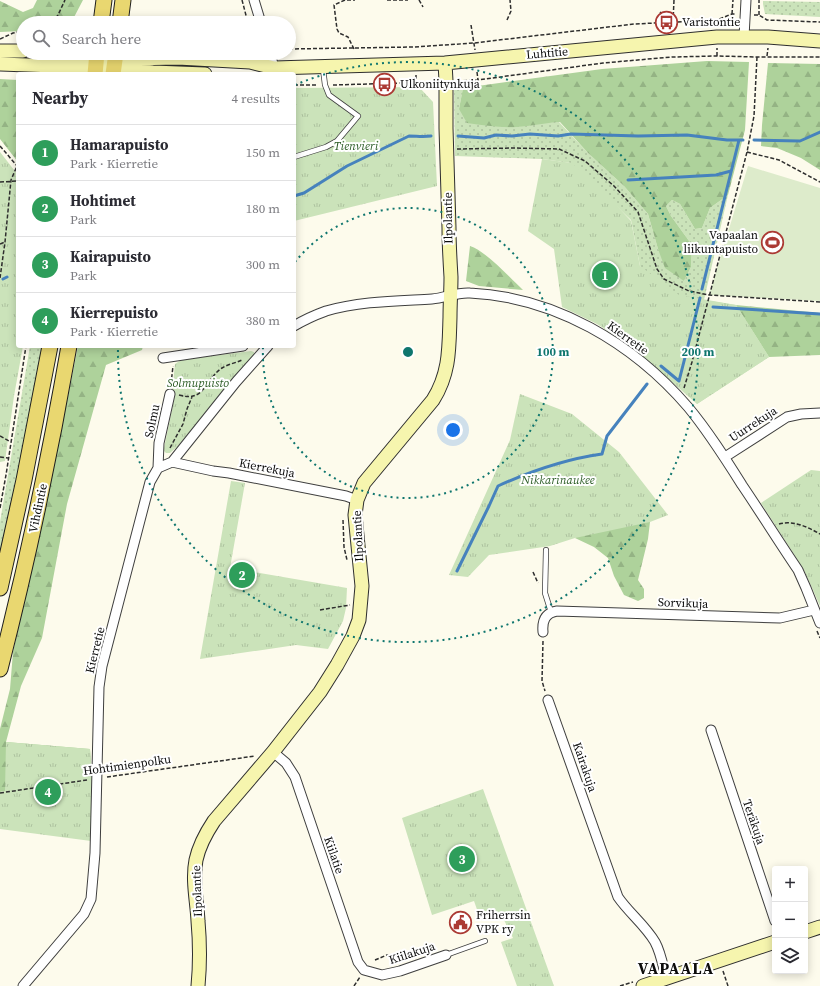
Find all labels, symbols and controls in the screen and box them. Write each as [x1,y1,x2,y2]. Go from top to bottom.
bus stop icon: Varistontie [653,9,679,35]
place label: Varistontie [682,14,740,30]
search box [16,16,296,60]
icon: search [30,27,52,49]
text: Search here [62,28,141,49]
street label: Luhtitie [525,43,569,63]
bus stop icon: Ulkoniitynkuja [372,71,398,97]
place label: Ulkoniitynkuja [400,76,481,92]
text: Nearby [32,86,88,110]
text: 4 results [232,90,280,107]
text: Hamarapuisto [70,134,168,155]
park label: Tienvieri [334,138,379,154]
text: 1 [41,144,49,161]
text: 150 m [246,144,280,161]
text: Park · Kierretie [70,155,158,172]
text: Hohtimet [70,190,136,211]
street label: Ilpolantie [440,192,456,244]
text: 2 [41,200,49,217]
text: 180 m [246,200,280,217]
text: Park [70,211,97,228]
place label: Vapaalan liikuntapuisto [684,227,758,257]
sports icon: Vapaalan liikuntapuisto [760,229,786,255]
text: Kairapuisto [70,246,151,267]
text: 3 [41,256,49,273]
text: 300 m [246,256,280,273]
pin: 1 [592,260,618,290]
text: Park [70,267,97,284]
text: Kierrepuisto [70,302,158,323]
text: 4 [41,312,49,329]
text: 380 m [246,312,280,329]
street label: Kierretie [604,318,652,358]
text: Park · Kierretie [70,323,158,340]
text: 100 m [537,344,570,360]
text: 200 m [682,344,715,360]
centre of rings [401,345,415,359]
park label: Solmupuisto [167,375,229,391]
street label: Uurrekuja [726,402,781,445]
street label: Solmu [141,403,163,439]
your location [443,420,463,440]
street label: Kierrekuja [238,455,297,481]
park label: Nikkarinaukee [520,472,595,488]
street label: Vihdintie [25,482,51,534]
street label: Ilpolantie [349,510,367,562]
pin: 2 [229,560,255,590]
street label: Sorvikuja [657,594,709,612]
street label: Kierretie [81,625,109,675]
street label: Kairakuja [569,740,601,795]
street label: Hohtimienpolku [82,751,172,779]
pin: 4 [35,777,61,807]
street label: Teräkuja [739,797,769,847]
street label: Kiilatie [320,834,348,876]
pin: 3 [449,844,475,874]
street label: Ilpolantie [188,865,206,917]
map controls [772,866,808,974]
button: + [772,866,808,902]
button: − [772,902,808,938]
place label: Friherrsin VPK ry [476,907,531,937]
public building icon: Friherrsin VPK ry [448,909,474,935]
street label: Kiilakuja [387,938,438,968]
button: layers [772,938,808,974]
district label: VAPAALA [638,957,714,979]

